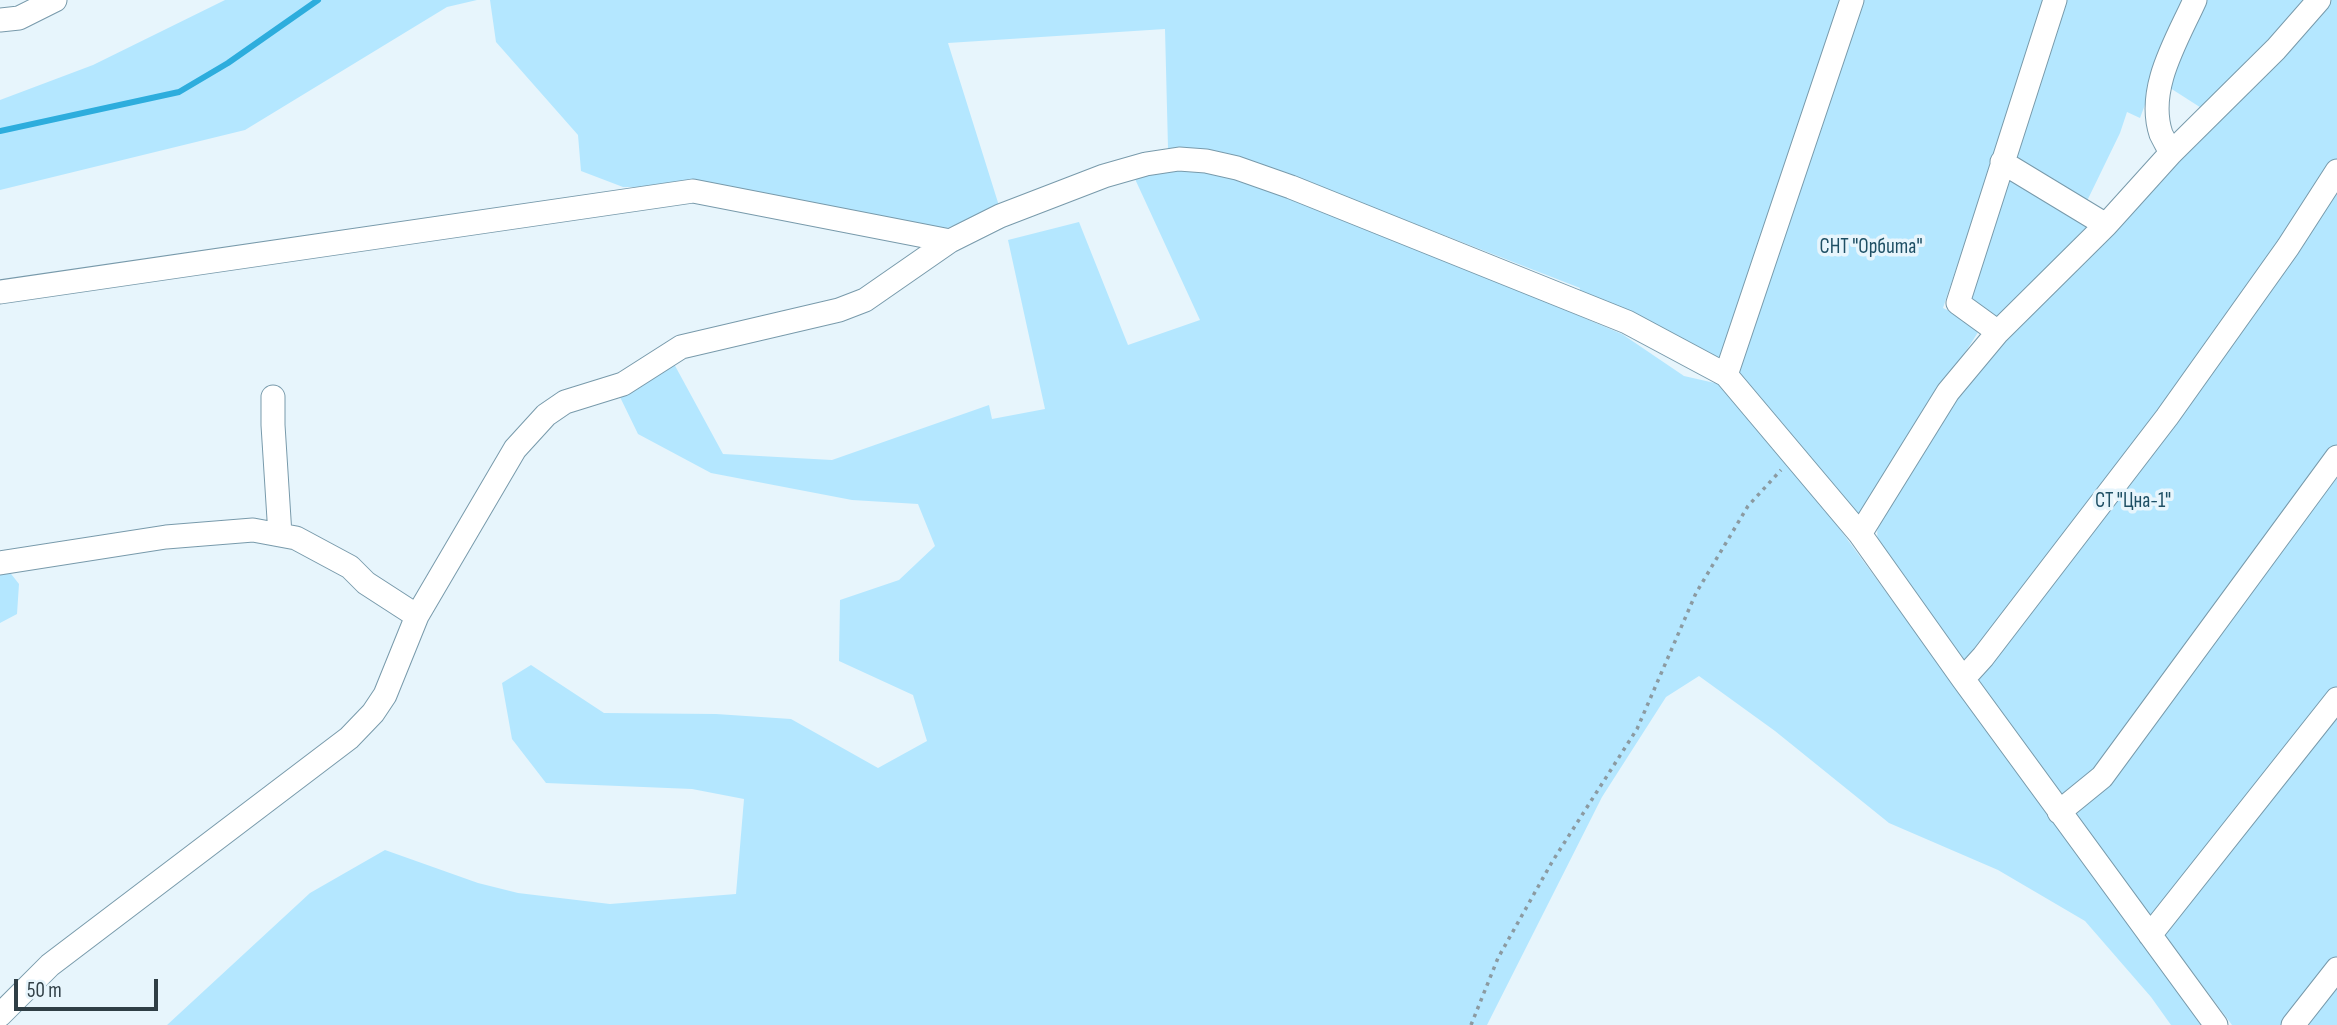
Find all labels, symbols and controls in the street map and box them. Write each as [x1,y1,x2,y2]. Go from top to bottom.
park label: CНТ "Орбита" [1819,235,1923,261]
park label: СТ "Цна-1" [2095,489,2171,515]
scale bar [18,965,161,1009]
text: 50 m [27,978,62,1003]

